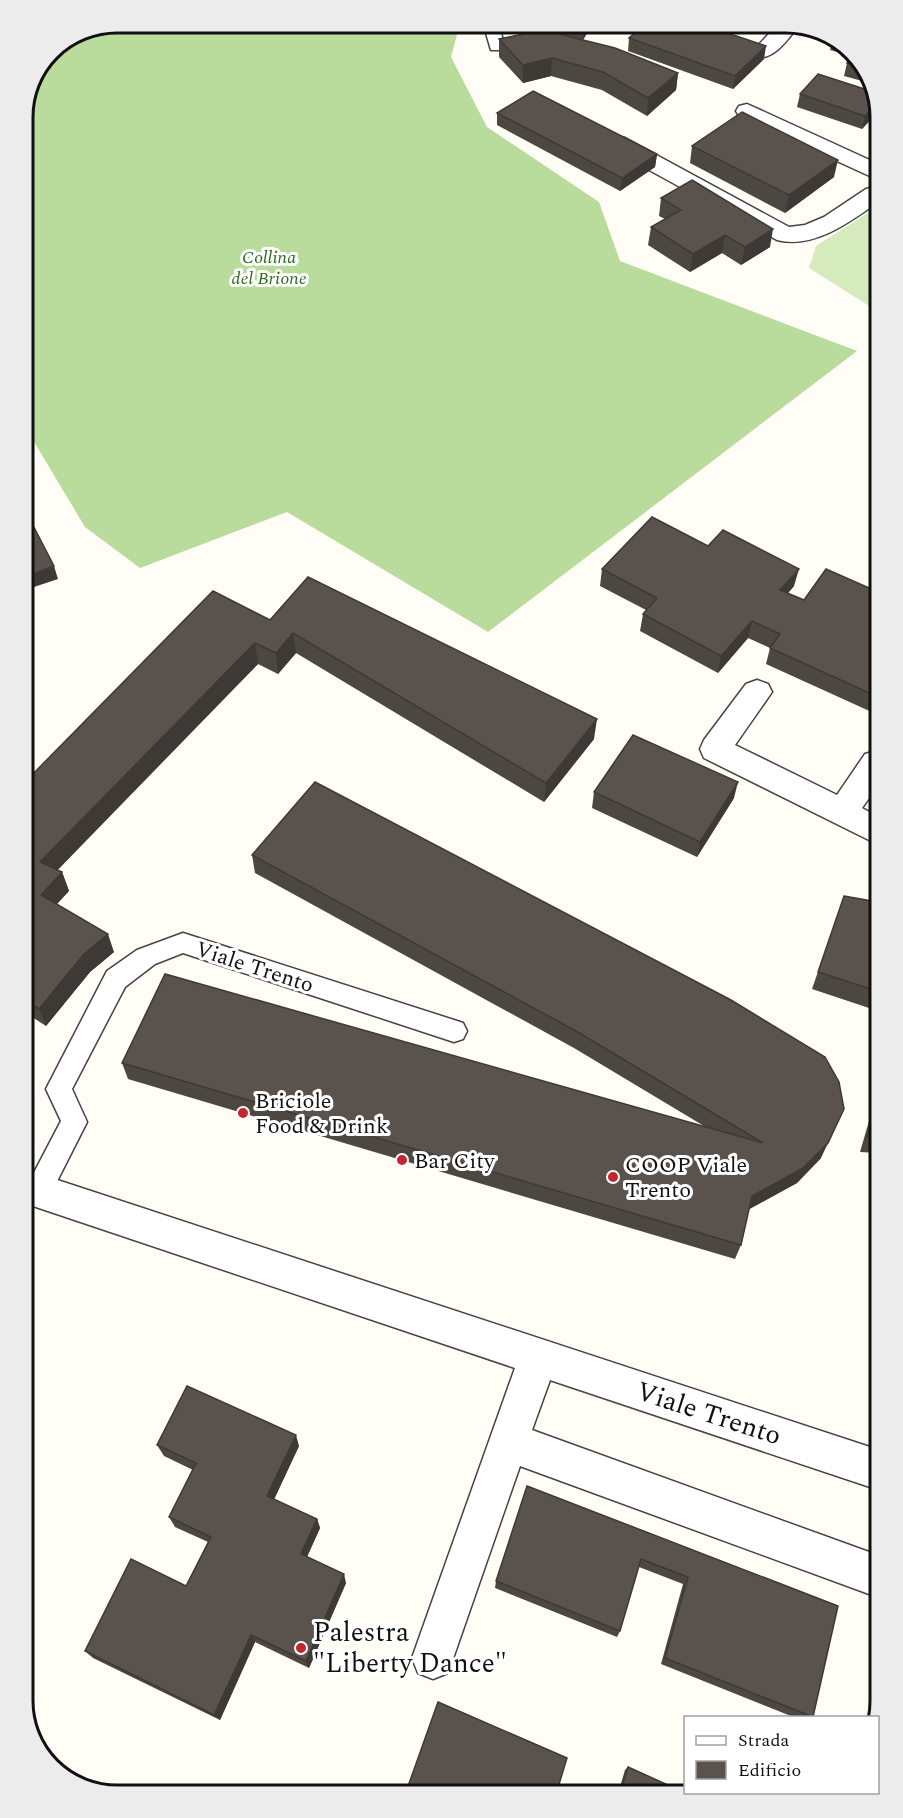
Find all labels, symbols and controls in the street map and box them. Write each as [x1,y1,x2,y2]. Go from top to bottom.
park label: Collina del Brione [231,244,307,292]
street label: Viale Trento [191,933,318,1002]
place label: Briciole Food & Drink [255,1085,388,1143]
marker: Briciole Food & Drink [236,1106,250,1120]
place label: Bar City [414,1145,496,1178]
place label: COOP Viale Trento [625,1149,747,1207]
marker: Bar City [395,1153,409,1167]
marker: COOP Viale Trento [606,1170,620,1184]
street label: Viale Trento [631,1371,787,1457]
place label: Palestra "Liberty Dance" [313,1612,507,1685]
marker: Palestra "Liberty Dance" [294,1641,308,1655]
legend [684,1716,879,1794]
text: Strada [738,1727,789,1754]
text: Edificio [738,1757,801,1784]

